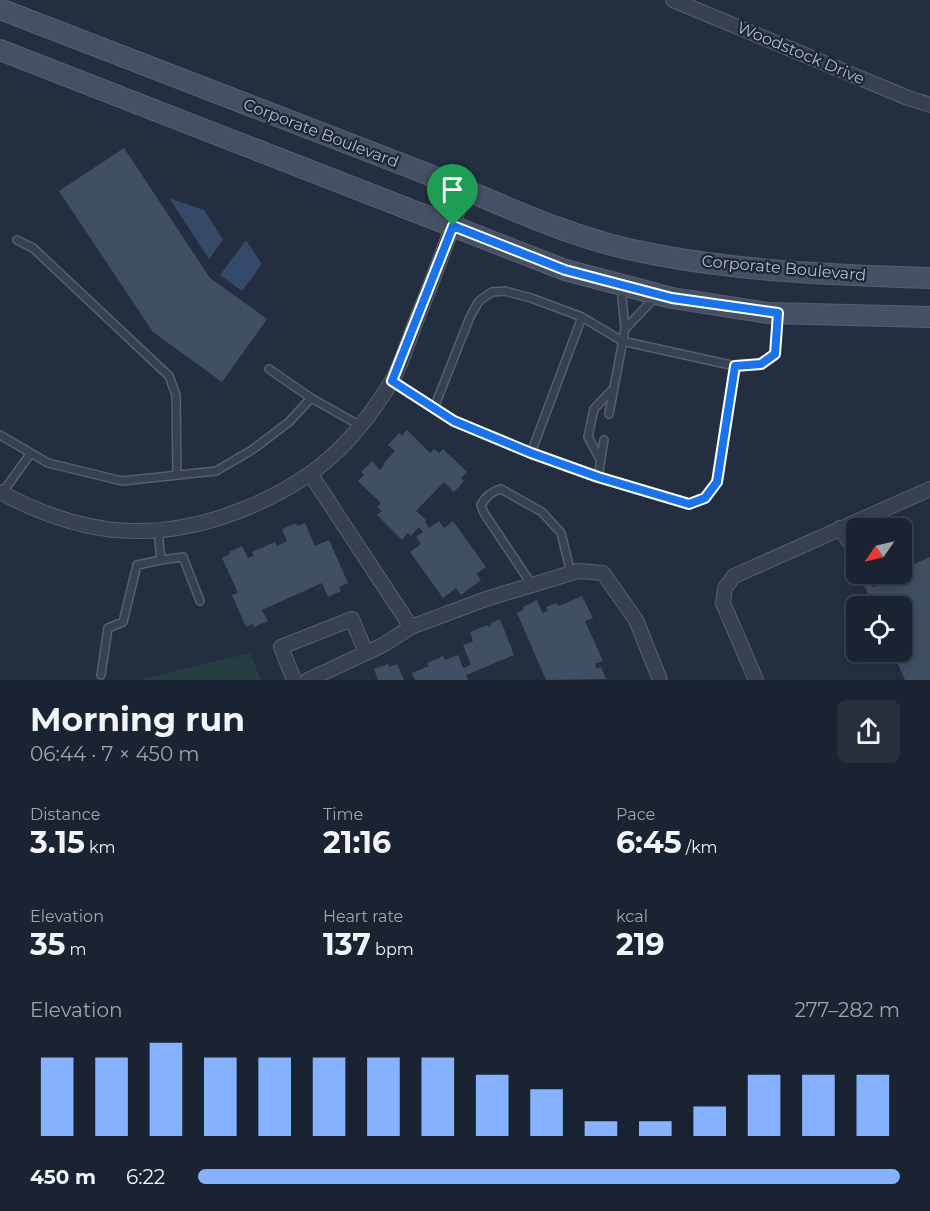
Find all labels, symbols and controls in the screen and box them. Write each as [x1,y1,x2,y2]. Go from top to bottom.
street label: Woodstock Drive [735,18,867,88]
street label: Corporate Boulevard [241,95,401,171]
pin [427,164,478,226]
icon: arrive [436,173,469,206]
street label: Corporate Boulevard [701,251,867,285]
north arrow [846,518,912,584]
map controls [846,518,912,662]
button: locate [846,596,912,662]
text: Morning run [30,699,245,739]
button: share [837,700,900,763]
text: 06:44 · 7 × 450 m [30,742,200,766]
text: Distance [30,805,100,824]
text: Time [323,805,363,824]
text: Pace [616,805,655,824]
text: 3.15 [30,824,85,861]
text: 21:16 [323,824,391,861]
text: 6:45 [616,824,682,861]
text: km [85,838,115,857]
text: /km [682,838,718,857]
text: Elevation [30,907,104,926]
text: Heart rate [323,907,403,926]
text: kcal [616,907,648,926]
text: 35 [30,926,65,963]
text: 137 [323,926,371,963]
text: 219 [616,926,665,963]
text: m [65,940,86,959]
text: bpm [371,940,414,959]
text: Elevation [30,998,122,1022]
text: 277–282 m [794,998,900,1022]
text: 450 m [30,1165,96,1189]
text: 6:22 [126,1165,165,1189]

